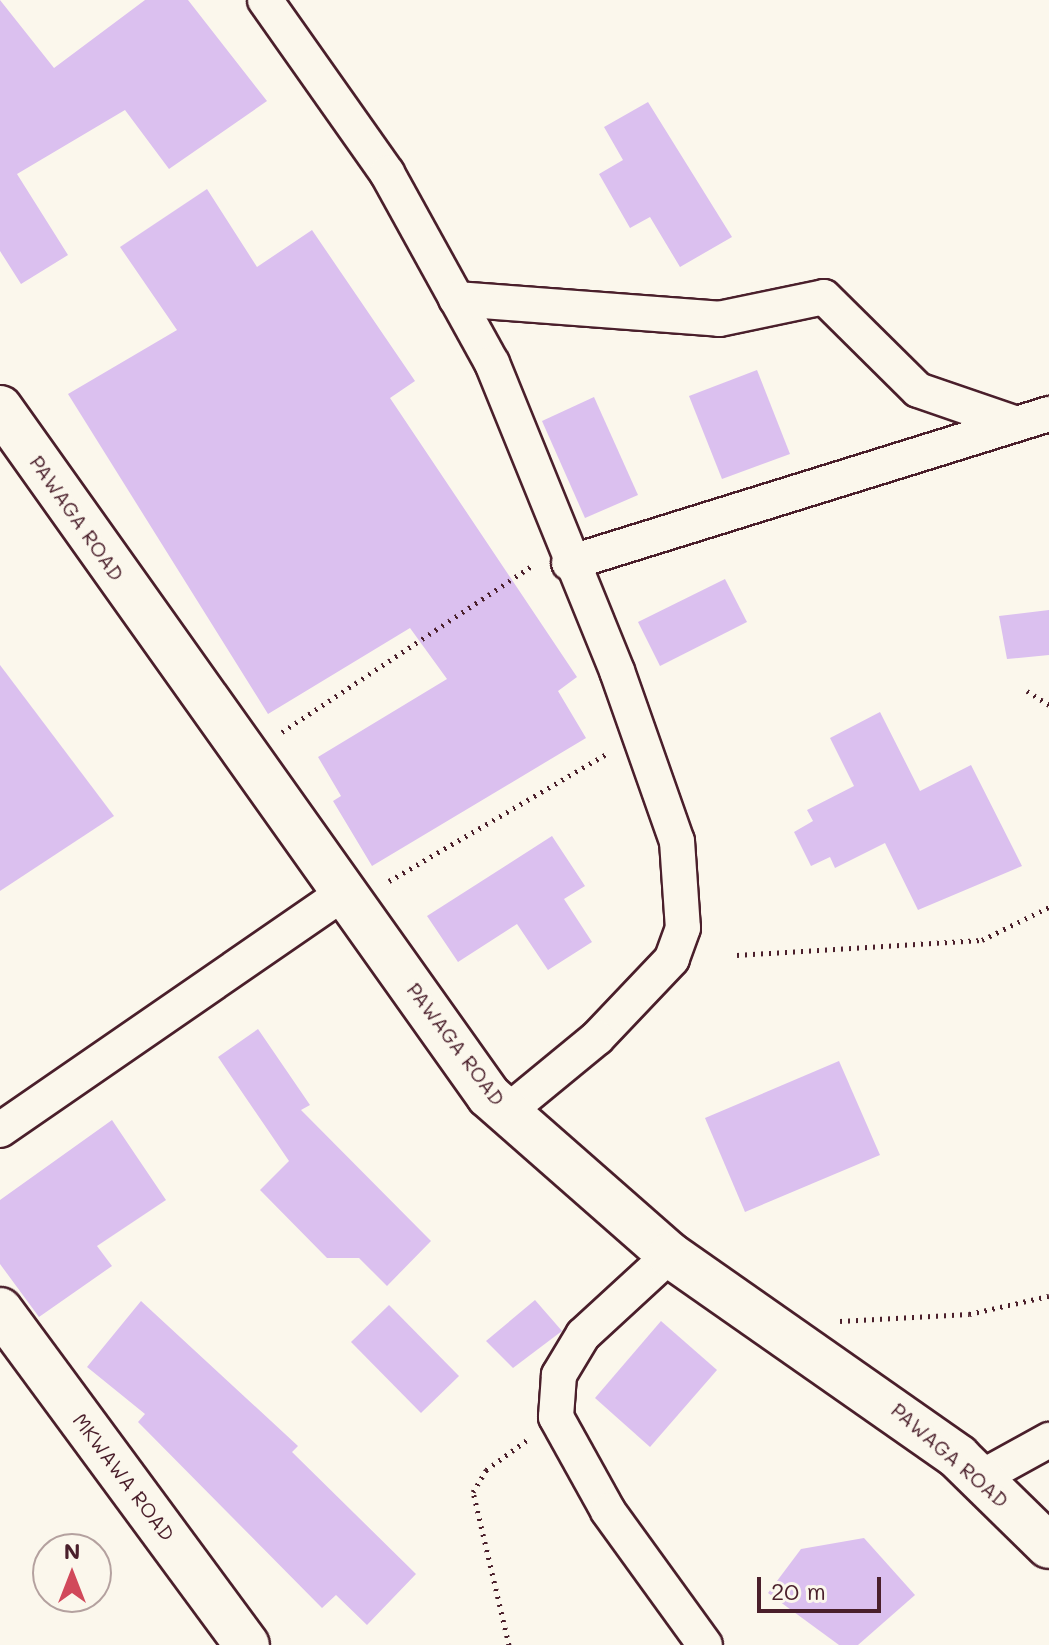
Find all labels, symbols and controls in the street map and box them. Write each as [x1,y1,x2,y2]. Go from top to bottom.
street label: PAWAGA ROAD [25,451,129,585]
street label: PAWAGA ROAD [402,978,510,1110]
street label: PAWAGA ROAD [887,1398,1013,1512]
street label: MKWAWA ROAD [68,1408,180,1546]
north arrow [32,1533,112,1613]
text: N [64,1536,80,1565]
scale bar [761,1561,885,1611]
text: 20 m [771,1575,826,1606]

